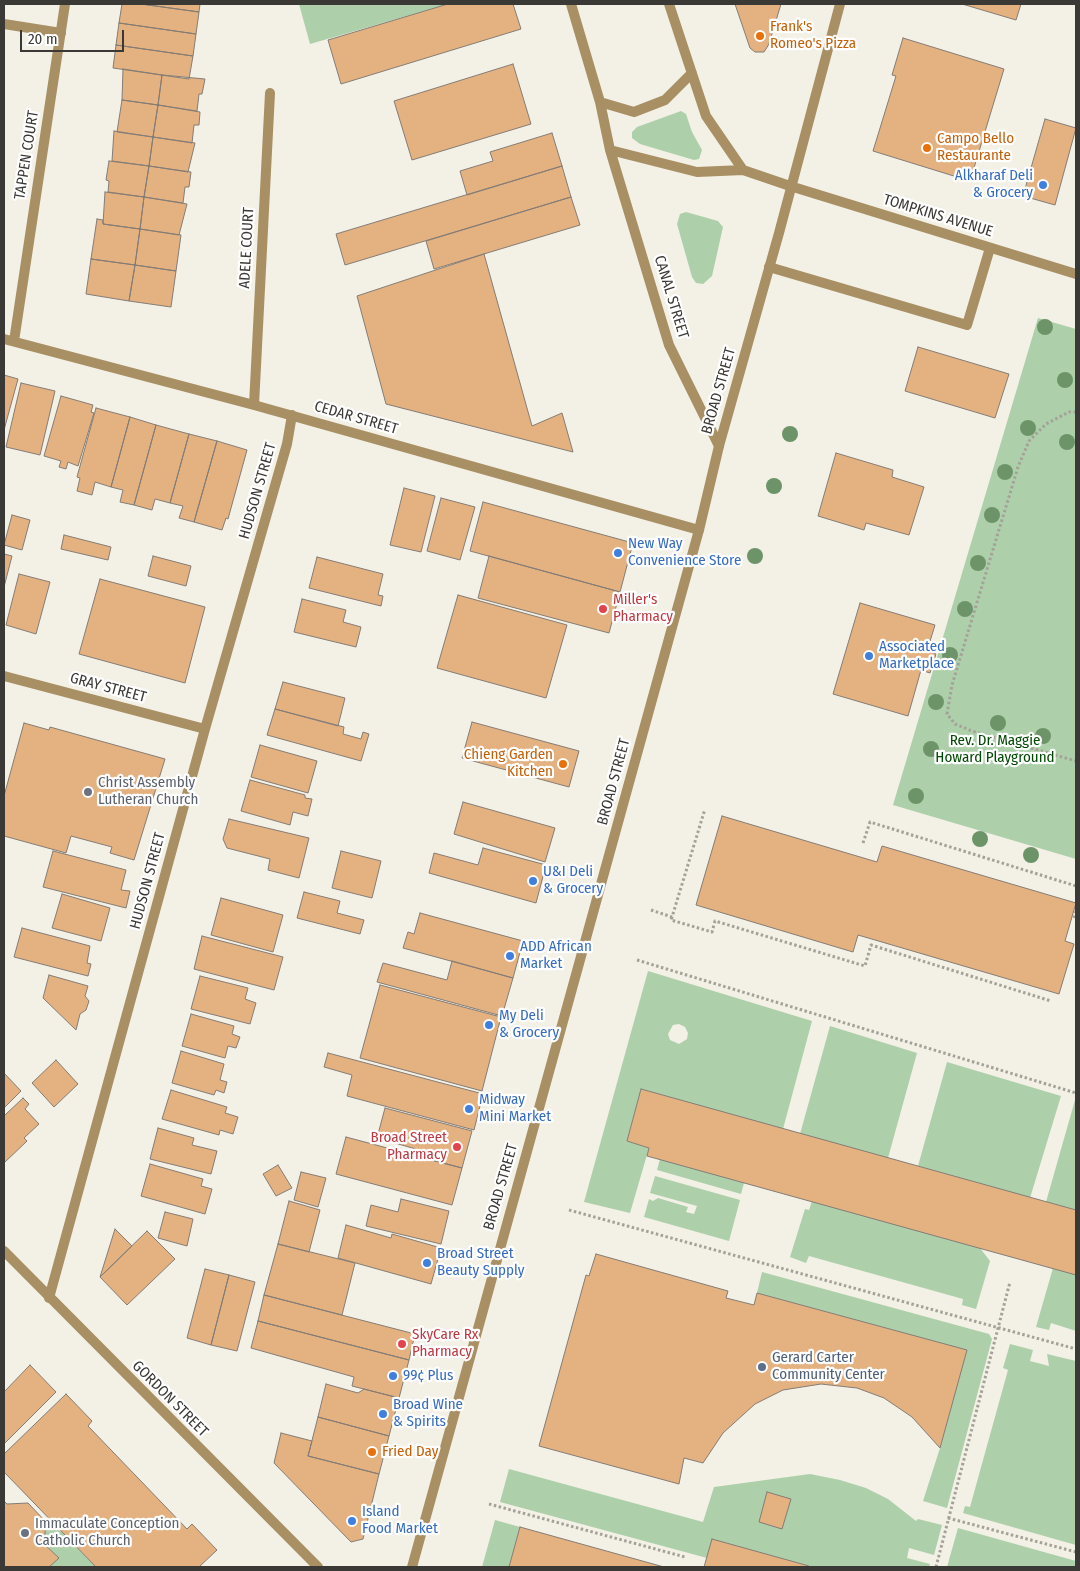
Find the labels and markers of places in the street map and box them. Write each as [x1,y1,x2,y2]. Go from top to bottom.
place label: Frank's Romeo's Pizza [770,18,856,53]
marker: Frank's Romeo's Pizza [754,30,766,42]
place label: Campo Bello Restaurante [937,130,1014,165]
marker: Campo Bello Restaurante [921,142,933,154]
place label: Alkharaf Deli & Grocery [955,167,1033,202]
marker: Alkharaf Deli & Grocery [1037,179,1049,191]
place label: New Way Convenience Store [628,535,741,570]
marker: New Way Convenience Store [612,547,624,559]
place label: Miller's Pharmacy [613,591,673,626]
marker: Miller's Pharmacy [597,603,609,615]
place label: Associated Marketplace [879,638,954,673]
marker: Associated Marketplace [863,650,875,662]
place label: Chieng Garden Kitchen [464,746,553,781]
marker: Chieng Garden Kitchen [557,758,569,770]
place label: Christ Assembly Lutheran Church [98,774,198,809]
marker: Christ Assembly Lutheran Church [82,786,94,798]
place label: U&I Deli & Grocery [543,863,603,898]
marker: U&I Deli & Grocery [527,875,539,887]
place label: ADD African Market [520,938,592,973]
marker: ADD African Market [504,950,516,962]
place label: My Deli & Grocery [499,1007,559,1042]
marker: My Deli & Grocery [483,1019,495,1031]
place label: Midway Mini Market [479,1091,551,1126]
marker: Midway Mini Market [463,1103,475,1115]
place label: Broad Street Pharmacy [370,1129,447,1164]
marker: Broad Street Pharmacy [451,1141,463,1153]
place label: Broad Street Beauty Supply [437,1245,524,1280]
marker: Broad Street Beauty Supply [421,1257,433,1269]
place label: SkyCare Rx Pharmacy [412,1326,478,1361]
marker: SkyCare Rx Pharmacy [396,1338,408,1350]
place label: Gerard Carter Community Center [772,1349,885,1384]
marker: Gerard Carter Community Center [756,1361,768,1373]
place label: 99¢ Plus [403,1367,453,1385]
marker: 99¢ Plus [387,1370,399,1382]
place label: Broad Wine & Spirits [393,1396,463,1431]
marker: Broad Wine & Spirits [377,1408,389,1420]
place label: Fried Day [382,1443,438,1461]
marker: Fried Day [366,1446,378,1458]
place label: Island Food Market [362,1503,438,1538]
place label: Immaculate Conception Catholic Church [35,1515,179,1550]
marker: Island Food Market [346,1515,358,1527]
marker: Immaculate Conception Catholic Church [19,1527,31,1539]

